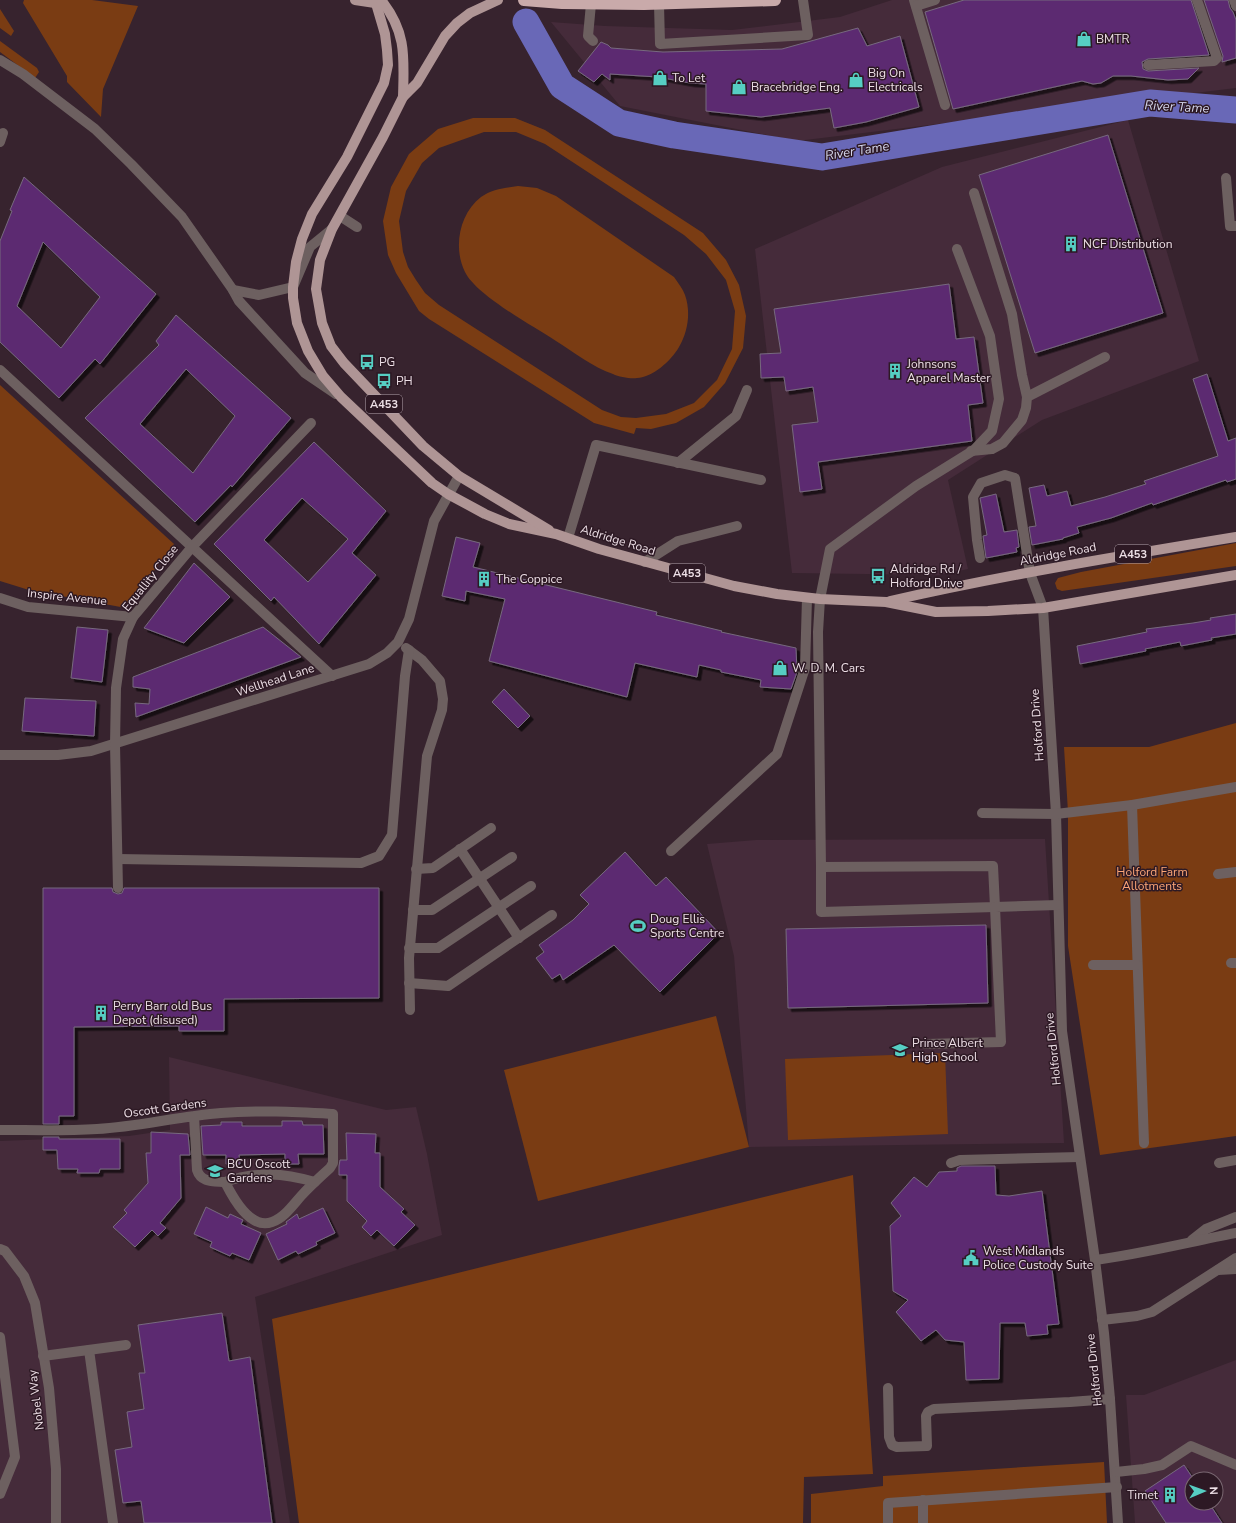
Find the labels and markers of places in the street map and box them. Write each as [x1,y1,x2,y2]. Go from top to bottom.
shop icon: BMTR [1075,30,1093,48]
place label: BMTR [1096,31,1130,47]
place label: Big On Electricals [868,65,923,95]
shop icon: To Let [651,69,669,87]
place label: To Let [672,70,706,86]
shop icon: Big On Electricals [847,71,865,89]
shop icon: Bracebridge Eng. [730,78,748,96]
place label: Bracebridge Eng. [751,79,843,95]
building icon: NCF Distribution [1062,235,1080,253]
place label: NCF Distribution [1083,236,1173,252]
bus stop icon: PG [358,353,376,371]
place label: PG [379,354,395,370]
place label: Johnsons Apparel Master [906,356,991,386]
building icon: Johnsons Apparel Master [886,362,904,380]
bus stop icon: PH [375,372,393,390]
place label: PH [396,373,413,389]
place label: Aldridge Rd / Holford Drive [890,561,963,591]
bus stop icon: Aldridge Rd / Holford Drive [869,567,887,585]
building icon: The Coppice [475,570,493,588]
place label: The Coppice [496,571,562,587]
shop icon: W. D. M. Cars [771,659,789,677]
place label: W. D. M. Cars [792,660,865,676]
place label: Doug Ellis Sports Centre [650,911,724,941]
sports icon: Doug Ellis Sports Centre [629,917,647,935]
place label: Perry Barr old Bus Depot (disused) [113,998,212,1028]
building icon: Perry Barr old Bus Depot (disused) [92,1004,110,1022]
place label: Prince Albert High School [912,1035,984,1065]
school or university icon: Prince Albert High School [891,1041,909,1059]
place label: BCU Oscott Gardens [227,1156,291,1186]
school or university icon: BCU Oscott Gardens [206,1162,224,1180]
place label: West Midlands Police Custody Suite [983,1243,1093,1273]
public building icon: West Midlands Police Custody Suite [962,1249,980,1267]
building icon: Timet [1161,1486,1179,1504]
place label: Timet [1127,1487,1159,1503]

